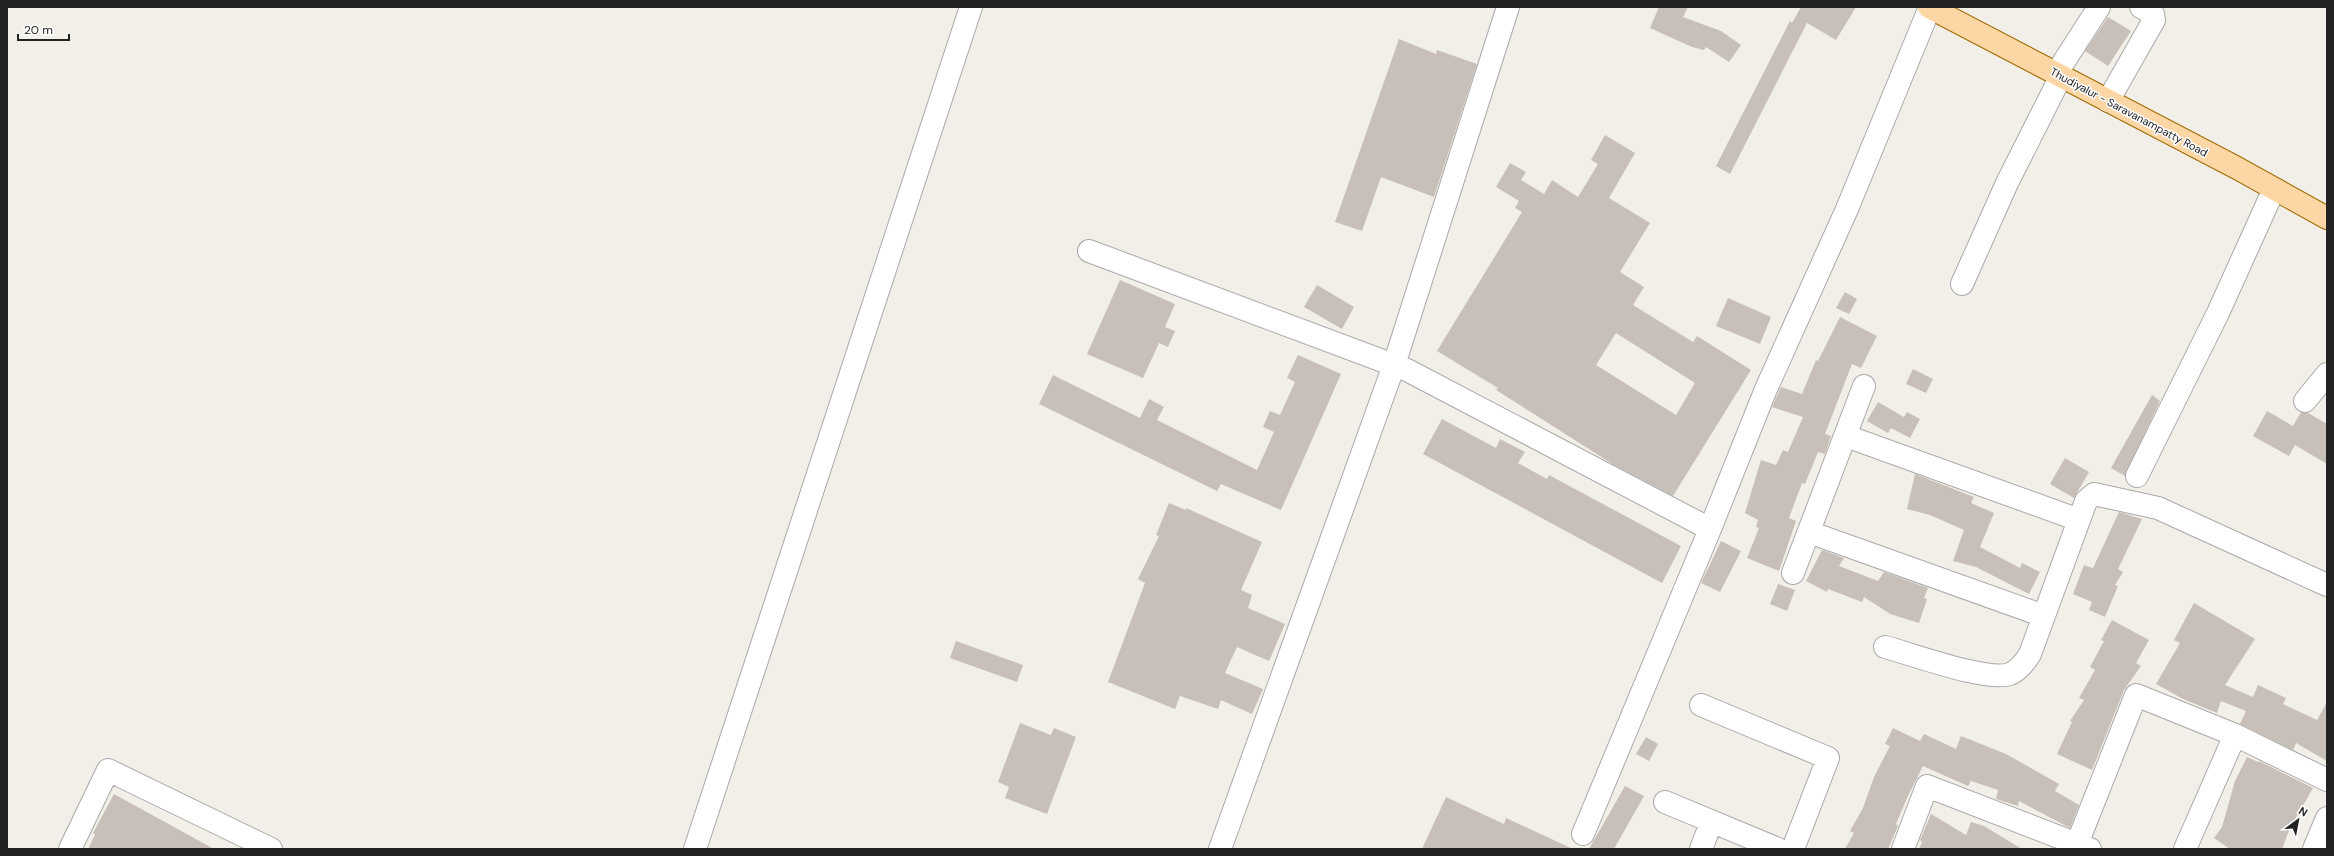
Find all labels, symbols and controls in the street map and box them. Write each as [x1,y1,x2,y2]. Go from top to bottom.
scale bar [18,16,69,42]
text: 20 m [24,22,53,38]
street label: Thudiyalur - Saravanampatty Road [2048,64,2210,160]
north arrow [2278,800,2318,840]
text: N [2296,803,2310,820]

